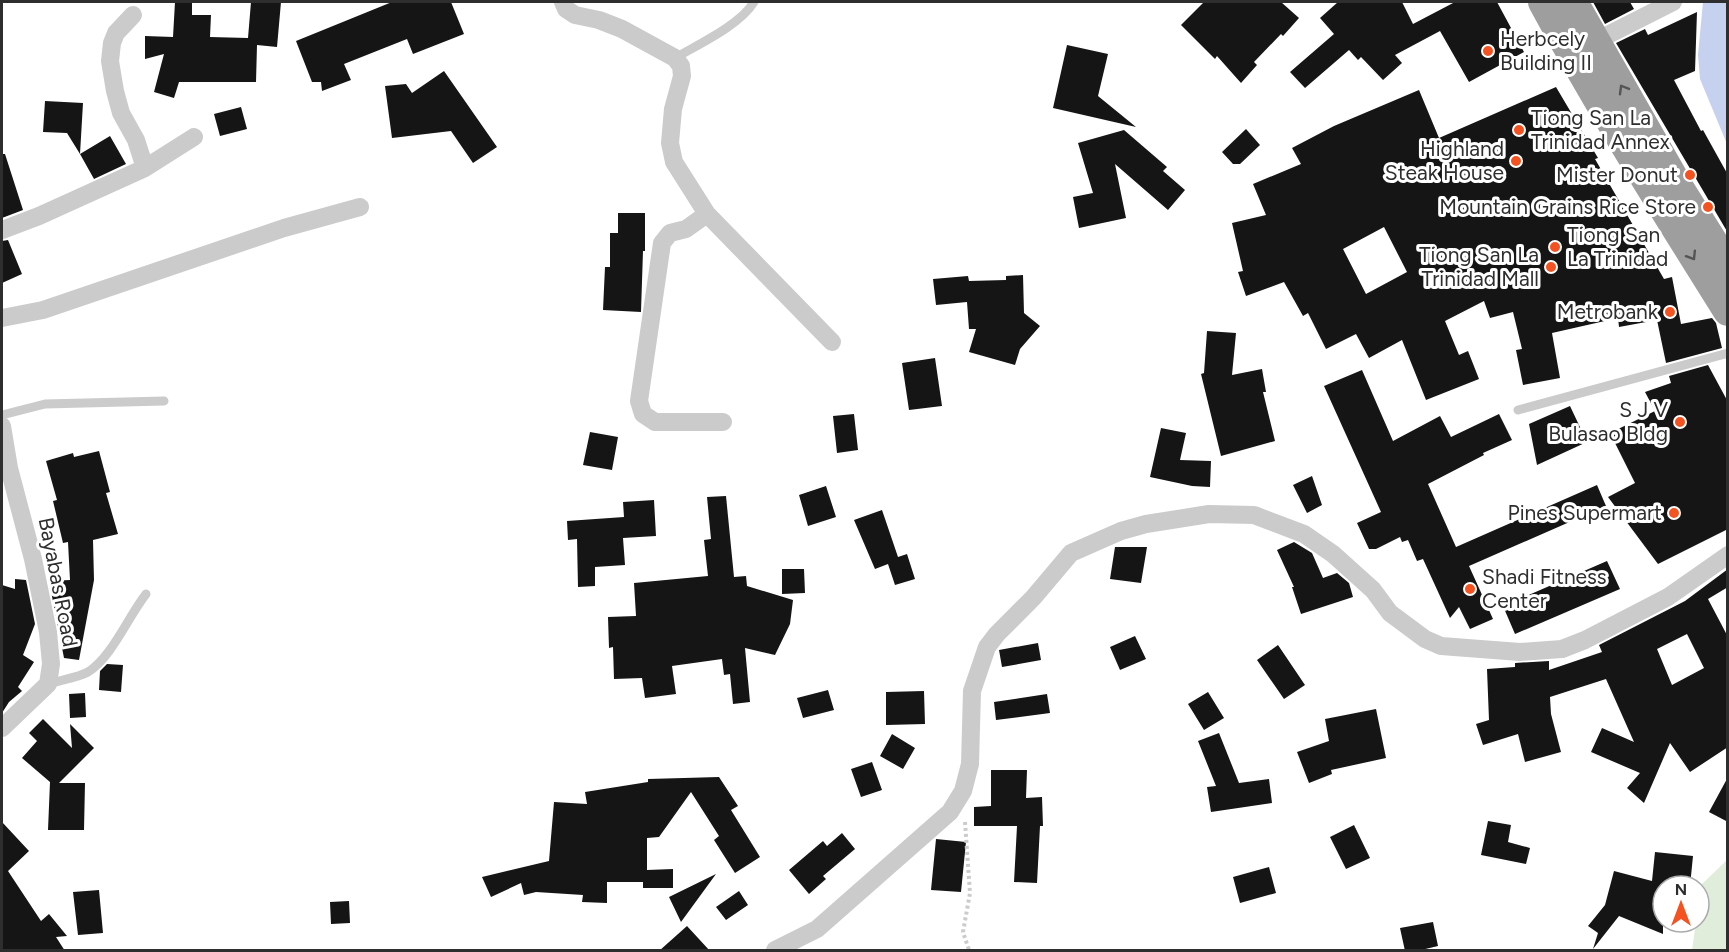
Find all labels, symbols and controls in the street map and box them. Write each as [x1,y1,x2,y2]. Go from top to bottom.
place label: Herbcely Building II [1500,26,1592,75]
marker: Herbcely Building II [1481,44,1495,58]
one-way arrow [1619,85,1630,95]
place label: Tiong San La Trinidad Annex [1531,105,1670,154]
marker: Tiong San La Trinidad Annex [1512,123,1526,137]
place label: Highland Steak House [1385,136,1504,185]
marker: Highland Steak House [1509,154,1523,168]
place label: Mister Donut [1556,162,1678,187]
marker: Mister Donut [1683,168,1697,182]
place label: Mountain Grains Rice Store [1439,194,1696,219]
marker: Mountain Grains Rice Store [1701,200,1715,214]
place label: Tiong San La Trinidad [1567,222,1668,271]
marker: Tiong San La Trinidad [1548,240,1562,254]
place label: Tiong San La Trinidad Mall [1419,242,1539,291]
one-way arrow [1685,249,1696,260]
marker: Tiong San La Trinidad Mall [1544,260,1558,274]
place label: Metrobank [1557,299,1659,324]
marker: Metrobank [1663,305,1677,319]
place label: S J V Bulasao Bldg [1548,397,1668,446]
marker: S J V Bulasao Bldg [1673,415,1687,429]
place label: Pines Supermart [1508,500,1662,525]
marker: Pines Supermart [1667,506,1681,520]
street label: Bayabas Road [34,515,83,649]
place label: Shadi Fitness Center [1482,564,1607,613]
marker: Shadi Fitness Center [1463,582,1477,596]
north arrow [1651,874,1711,934]
text: N [1675,880,1687,899]

